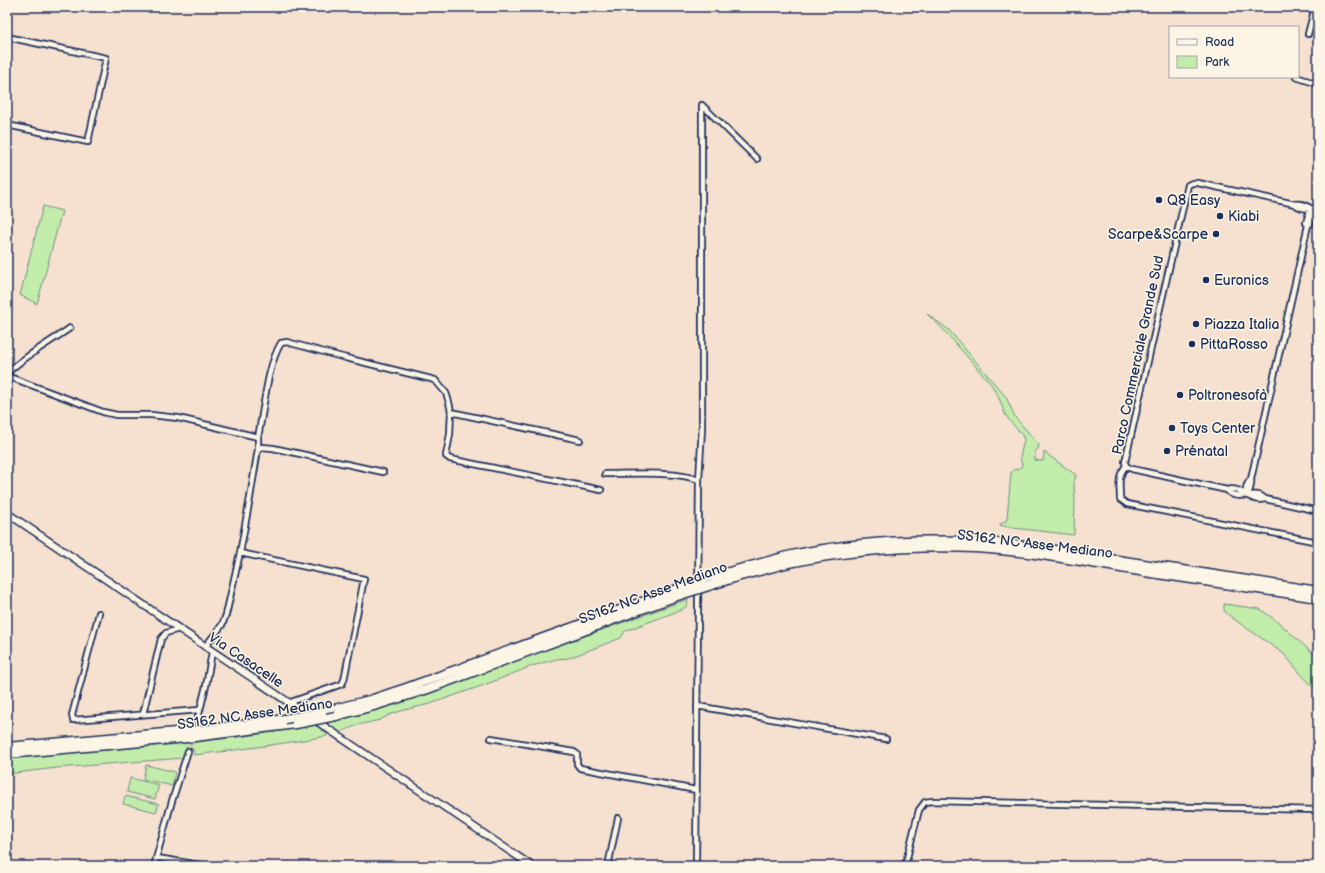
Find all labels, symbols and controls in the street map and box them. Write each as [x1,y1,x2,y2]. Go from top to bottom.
legend [1169,26,1299,78]
text: Road [1205,35,1234,50]
text: Park [1205,55,1229,70]
place label: Q8 Easy [1167,192,1221,209]
marker: Q8 Easy [1154,195,1164,205]
place label: Kiabi [1228,208,1259,225]
marker: Kiabi [1215,211,1225,221]
place label: Scarpe&Scarpe [1108,226,1208,243]
marker: Scarpe&Scarpe [1211,229,1221,239]
street label: Parco Commerciale Grande Sud [1109,254,1167,456]
place label: Euronics [1214,272,1269,289]
marker: Euronics [1201,275,1211,285]
place label: Piazza Italia [1204,316,1279,333]
marker: Piazza Italia [1191,319,1201,329]
place label: PittaRosso [1200,336,1268,353]
marker: PittaRosso [1187,339,1197,349]
place label: Poltronesofà [1188,387,1267,404]
marker: Poltronesofà [1175,390,1185,400]
place label: Toys Center [1180,420,1256,437]
marker: Toys Center [1167,423,1177,433]
place label: Prénatal [1175,443,1228,460]
marker: Prénatal [1162,446,1172,456]
street label: SS162 NC Asse Mediano [956,526,1114,562]
street label: SS162 NC Asse Mediano [576,558,730,628]
street label: Via Casacelle [205,629,287,691]
street label: SS162 NC Asse Mediano [176,695,334,733]

